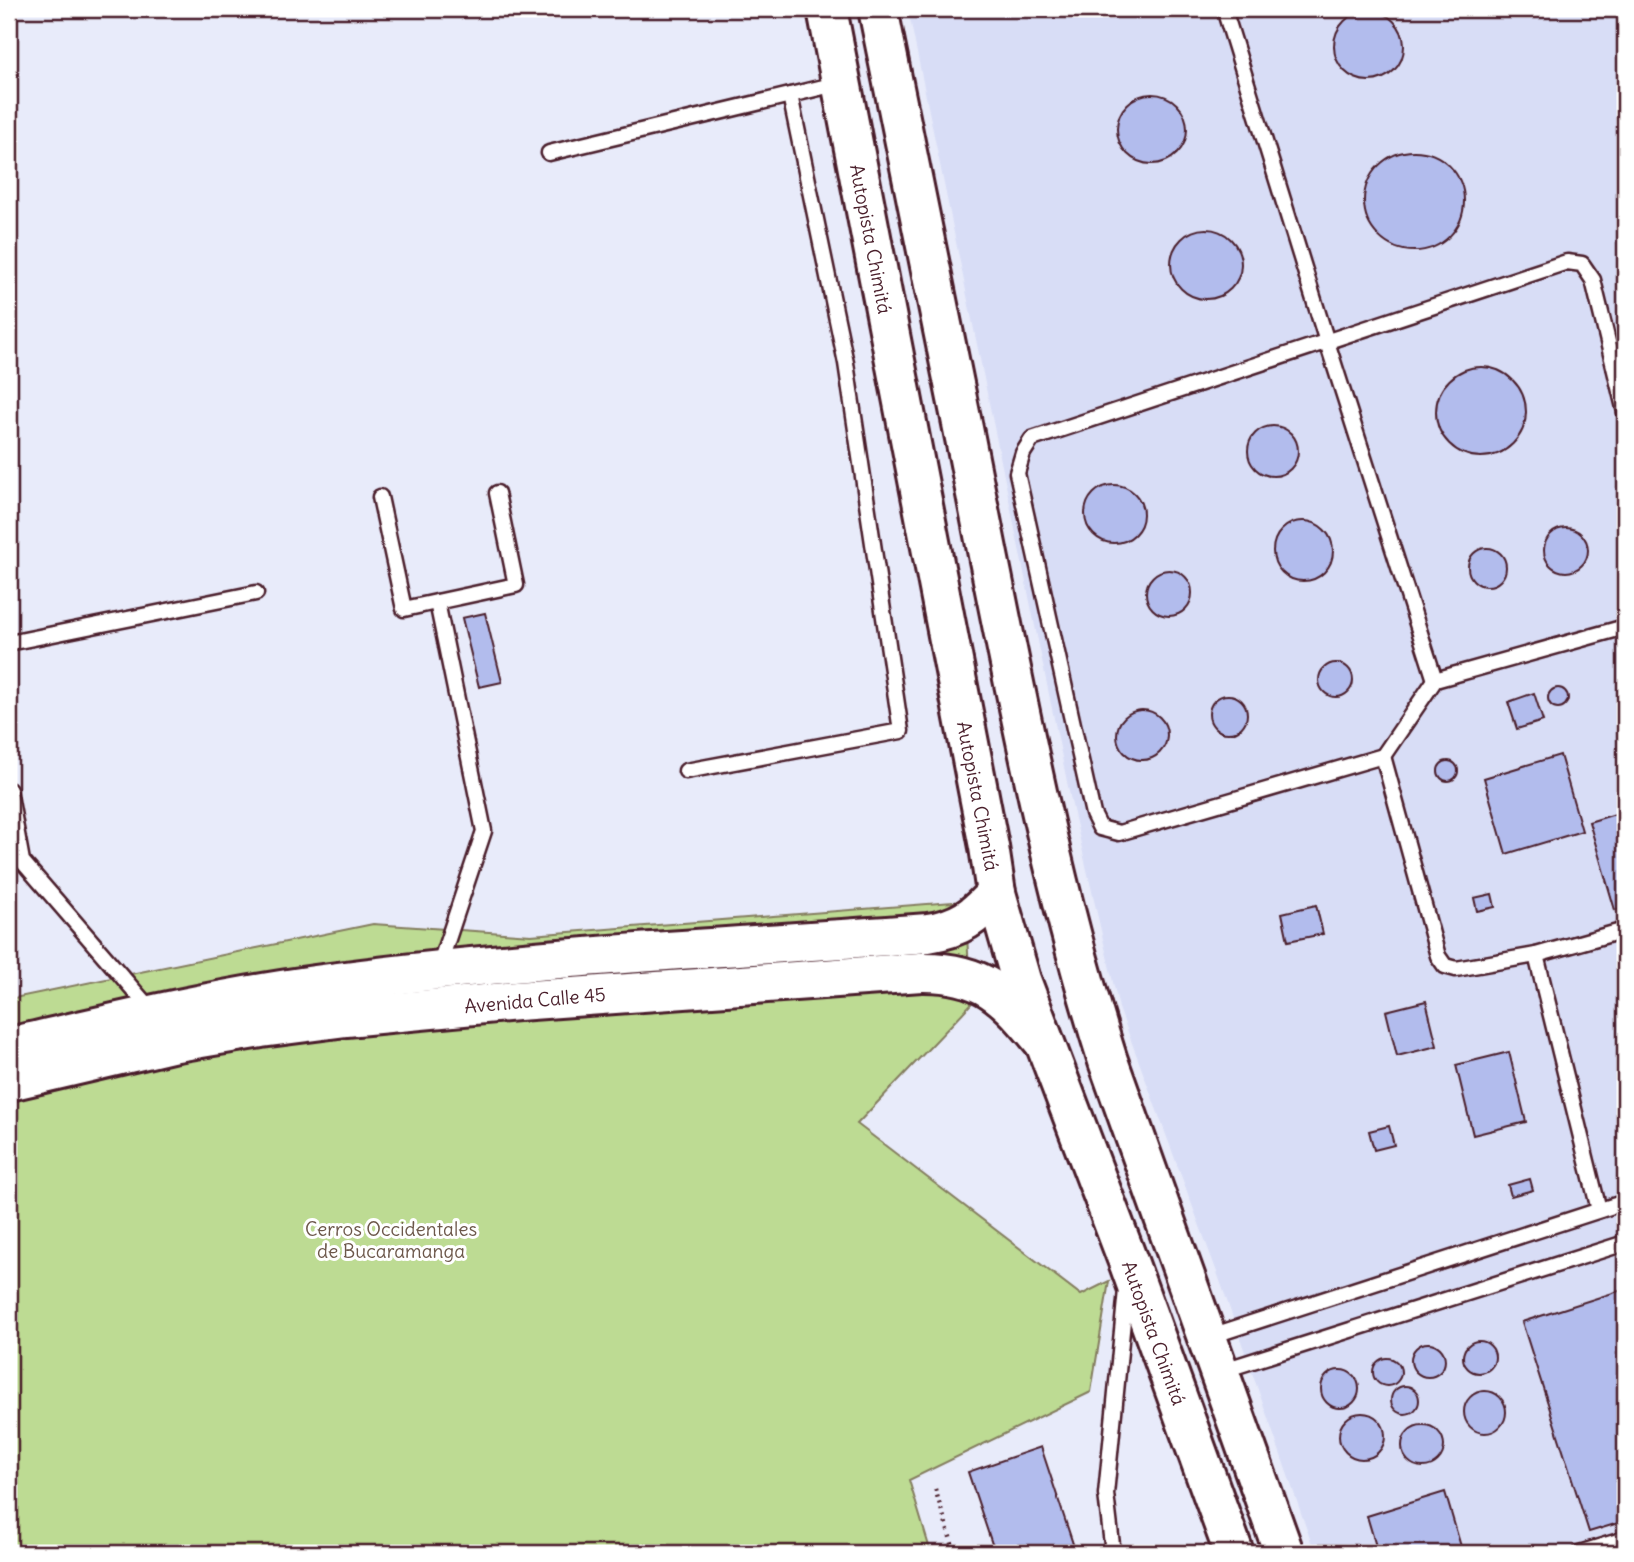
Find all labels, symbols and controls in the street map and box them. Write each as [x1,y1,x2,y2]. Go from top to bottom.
street label: Autopista Chimitá [845,162,897,316]
street label: Autopista Chimitá [952,719,1004,873]
street label: Avenida Calle 45 [463,982,607,1018]
park label: Cerros Occidentales de Bucaramanga [305,1217,477,1263]
street label: Autopista Chimitá [1117,1258,1191,1409]

